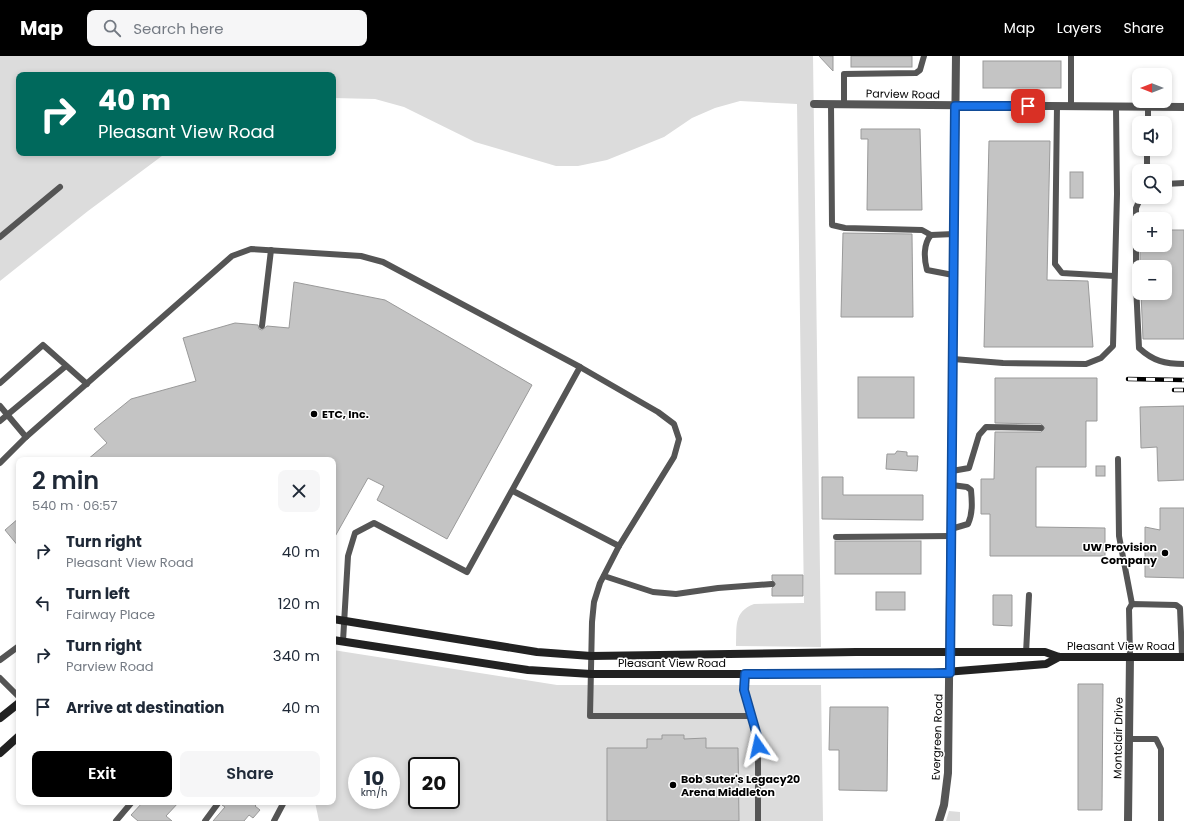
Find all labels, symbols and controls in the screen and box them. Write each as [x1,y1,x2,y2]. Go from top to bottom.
search box [87,10,367,46]
text: Map [20,15,63,42]
icon: search [101,17,123,39]
text: Search here [133,18,224,39]
text: Map [1004,18,1035,38]
text: Layers [1057,18,1101,38]
text: Share [1123,18,1164,38]
north arrow [1132,68,1172,108]
map controls [1132,68,1172,300]
text: 40 m [98,81,171,120]
street label: Parview Road [866,85,940,103]
icon: right [32,88,84,140]
pin [1011,89,1045,123]
icon: arrive [1017,95,1039,117]
button: sound [1132,116,1172,156]
text: Pleasant View Road [98,119,275,144]
button: search [1132,164,1172,204]
button: + [1132,212,1172,252]
button: − [1132,260,1172,300]
place label: ETC, Inc. [322,406,369,422]
marker: ETC, Inc. [309,409,319,419]
text: 2 min [32,464,99,497]
button: close [278,470,320,512]
text: 540 m · 06:57 [32,496,118,515]
text: Turn right [66,531,142,552]
place label: UW Provision Company [1083,539,1157,568]
icon: right [32,540,54,562]
text: 40 m [282,541,320,562]
marker: UW Provision Company [1160,548,1170,558]
text: Pleasant View Road [66,553,194,572]
text: Turn left [66,583,130,604]
icon: left [32,592,54,614]
text: 120 m [278,593,320,614]
text: Fairway Place [66,605,155,624]
text: Turn right [66,635,142,656]
street label: Pleasant View Road [1067,638,1175,654]
icon: right [32,644,54,666]
text: 340 m [273,645,320,666]
street label: Pleasant View Road [618,655,726,671]
text: Parview Road [66,657,154,676]
street label: Evergreen Road [927,693,947,781]
icon: arrive [32,696,54,718]
text: Arrive at destination [66,697,224,718]
text: 40 m [282,697,320,718]
street label: Montclair Drive [1109,697,1127,779]
position arrow [737,725,779,767]
button: Exit [32,751,172,797]
button: Share [180,751,320,797]
speed limit sign: 20 [408,757,460,809]
text: 10 [364,764,384,792]
place label: Bob Suter's Legacy20 Arena Middleton [681,771,800,800]
marker: Bob Suter's Legacy20 Arena Middleton [668,780,678,790]
text: km/h [361,785,387,800]

